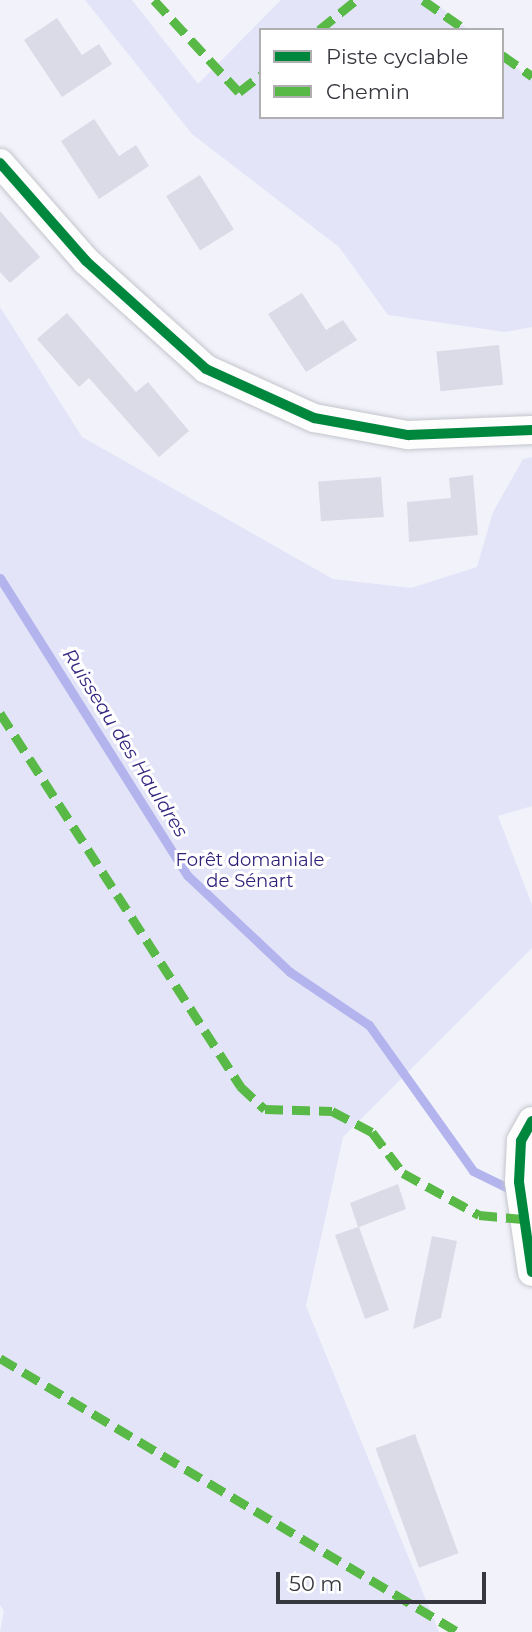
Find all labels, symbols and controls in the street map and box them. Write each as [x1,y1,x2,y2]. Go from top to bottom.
legend [259,28,504,119]
text: Piste cyclable [326,44,468,69]
text: Chemin [326,79,410,104]
water label: Ruisseau des Hauldres [58,644,192,842]
park label: Forêt domaniale de Sénart [176,850,324,892]
scale bar [280,1558,490,1602]
text: 50 m [289,1571,343,1596]

